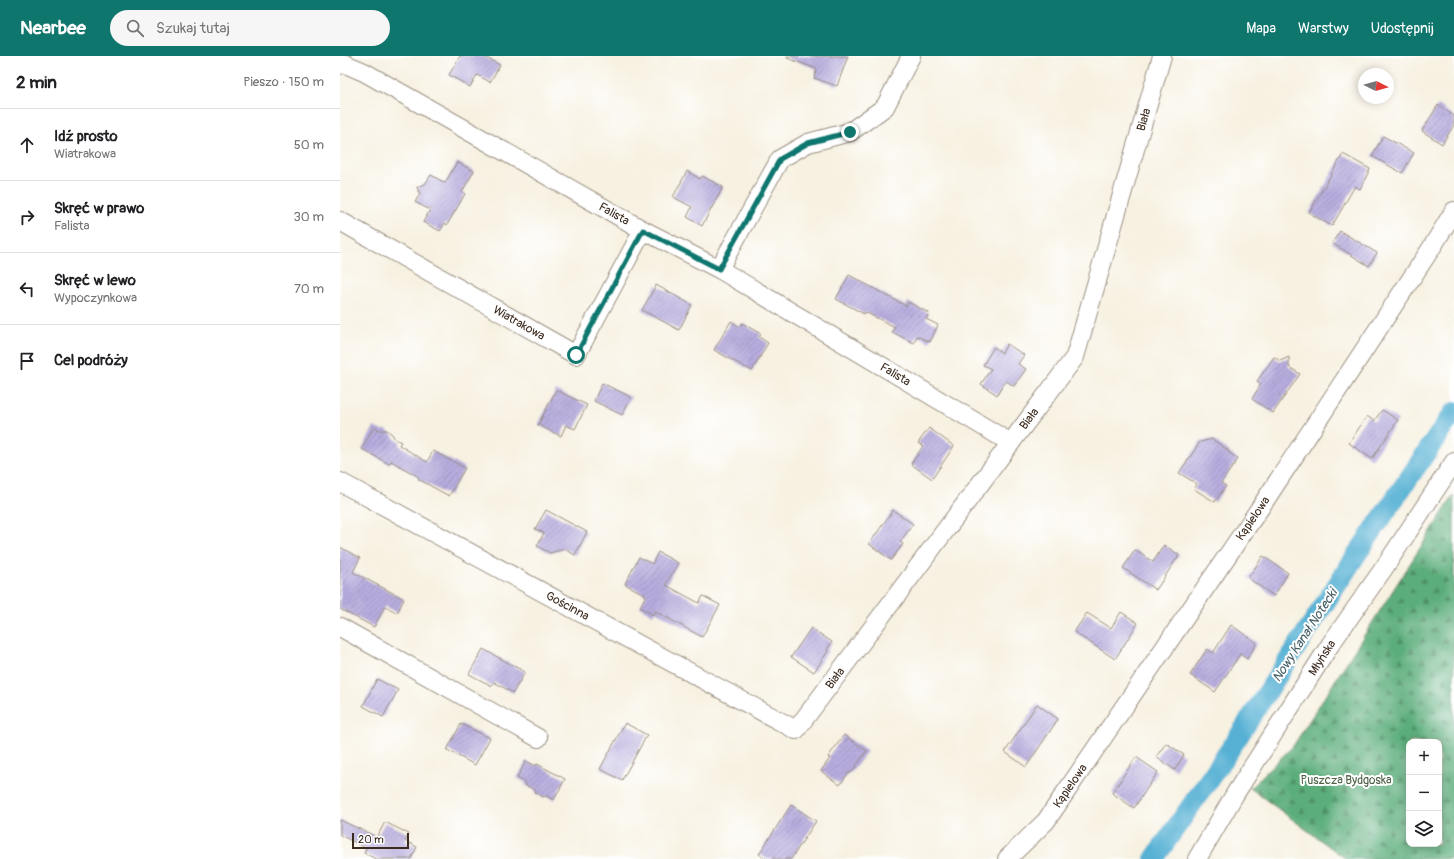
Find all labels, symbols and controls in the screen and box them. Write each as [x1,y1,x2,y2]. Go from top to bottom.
search box [110,10,390,46]
text: Nearbee [20,16,86,40]
icon: search [124,17,146,39]
text: Szukaj tutaj [156,19,230,38]
text: Mapa [1246,20,1276,37]
text: Warstwy [1298,20,1349,37]
text: Udostępnij [1371,20,1434,37]
north arrow [1358,68,1394,104]
text: 2 min [16,72,57,93]
text: Pieszo · 150 m [243,74,324,90]
street label: Biała [1134,106,1155,133]
route end [841,123,859,141]
text: Idź prosto [54,127,118,146]
icon: ahead [16,134,38,156]
text: 50 m [294,137,324,153]
text: Wiatrakowa [54,146,116,162]
text: Skręć w prawo [54,199,144,218]
street label: Falista [596,199,632,229]
icon: right [16,206,38,228]
text: 30 m [294,209,324,225]
text: Falista [54,218,90,234]
text: Skręć w lewo [54,271,136,290]
icon: left [16,278,38,300]
text: 70 m [294,281,324,297]
text: Wypoczynkowa [54,290,137,306]
street label: Wiatrakowa [490,302,548,344]
route start [567,346,585,364]
icon: arrive [16,350,38,372]
text: Cel podróży [54,351,128,370]
street label: Falista [877,360,914,390]
street label: Biała [1016,405,1043,433]
street label: Kąpielowa [1233,493,1274,544]
water label: Nowy Kanał Notecki [1269,584,1342,685]
street label: Gościnna [543,588,592,624]
street label: Młyńska [1305,637,1340,679]
street label: Biała [822,664,848,692]
map controls [1406,739,1442,847]
button: + [1406,739,1442,775]
street label: Kąpielowa [1050,761,1091,811]
park label: Puszcza Bydgoska [1301,773,1392,788]
button: − [1406,775,1442,811]
button: layers [1406,811,1442,847]
scale bar [352,831,409,850]
text: 20 m [358,833,384,846]

